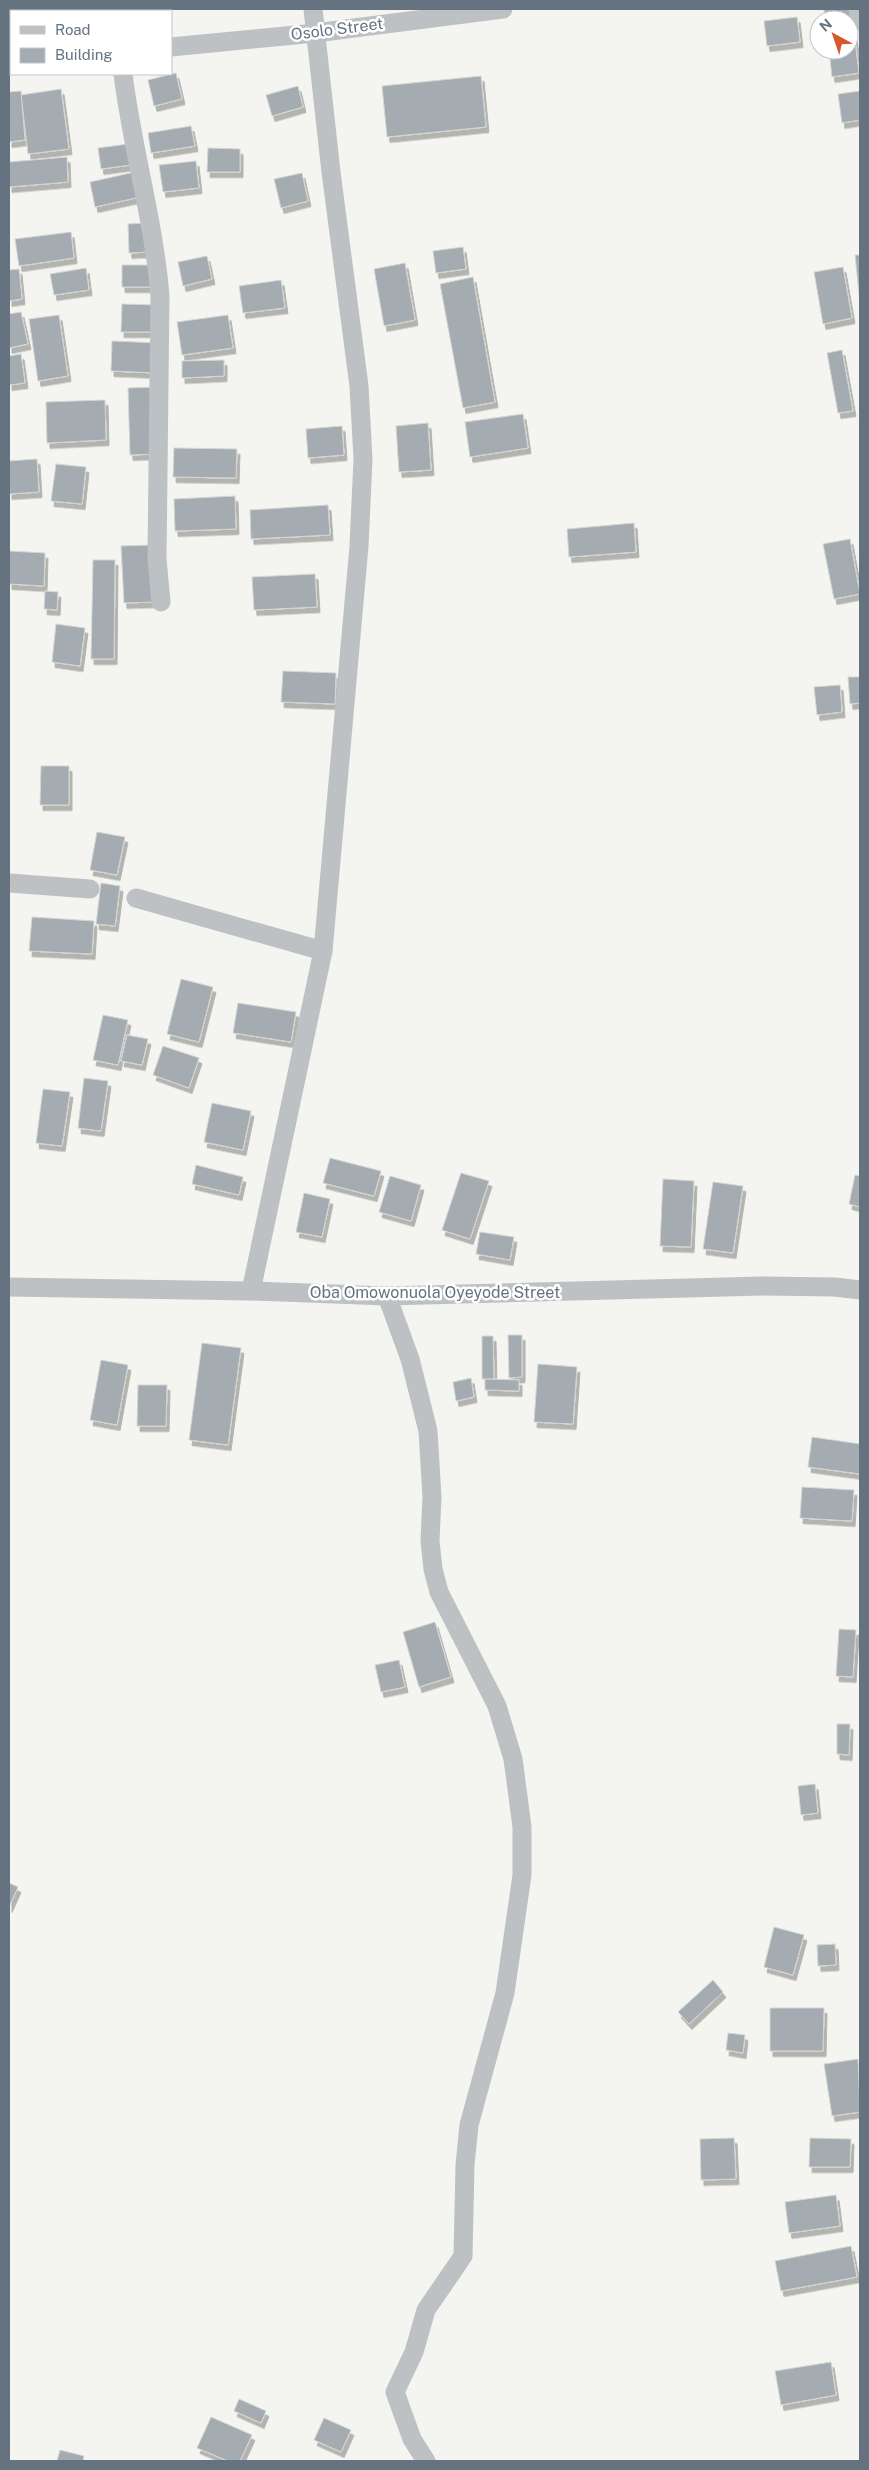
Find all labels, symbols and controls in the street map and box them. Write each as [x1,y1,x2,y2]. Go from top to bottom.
legend [10,10,172,75]
north arrow [809,10,859,60]
street label: Osolo Street [290,14,384,44]
text: N [816,15,835,35]
text: Road [55,21,91,38]
text: Building [55,46,113,63]
street label: Oba Omowonuola Oyeyode Street [310,1283,560,1302]

